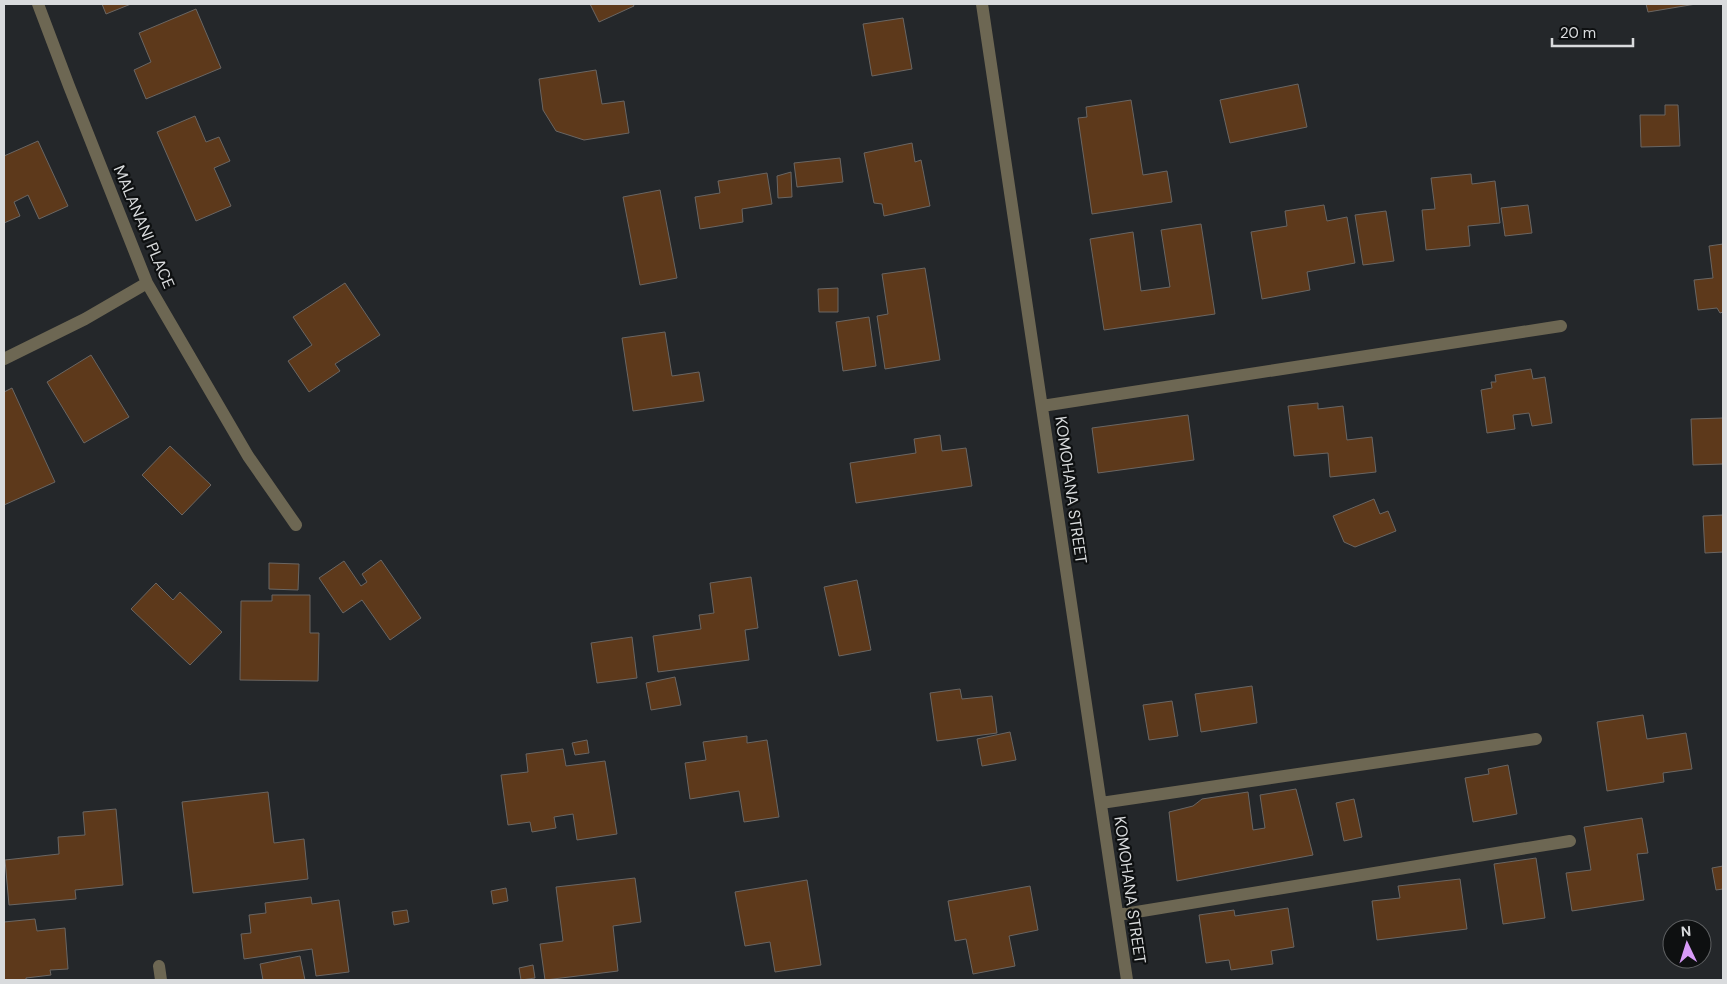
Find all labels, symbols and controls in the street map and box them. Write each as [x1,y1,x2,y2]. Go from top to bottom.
scale bar [1552,15,1633,47]
text: 20 m [1560,23,1596,43]
street label: MALANANI PLACE [109,162,179,292]
street label: KOMOHANA STREET [1050,415,1092,565]
street label: KOMOHANA STREET [1109,815,1151,965]
north arrow [1662,919,1712,969]
text: N [1680,922,1692,940]

